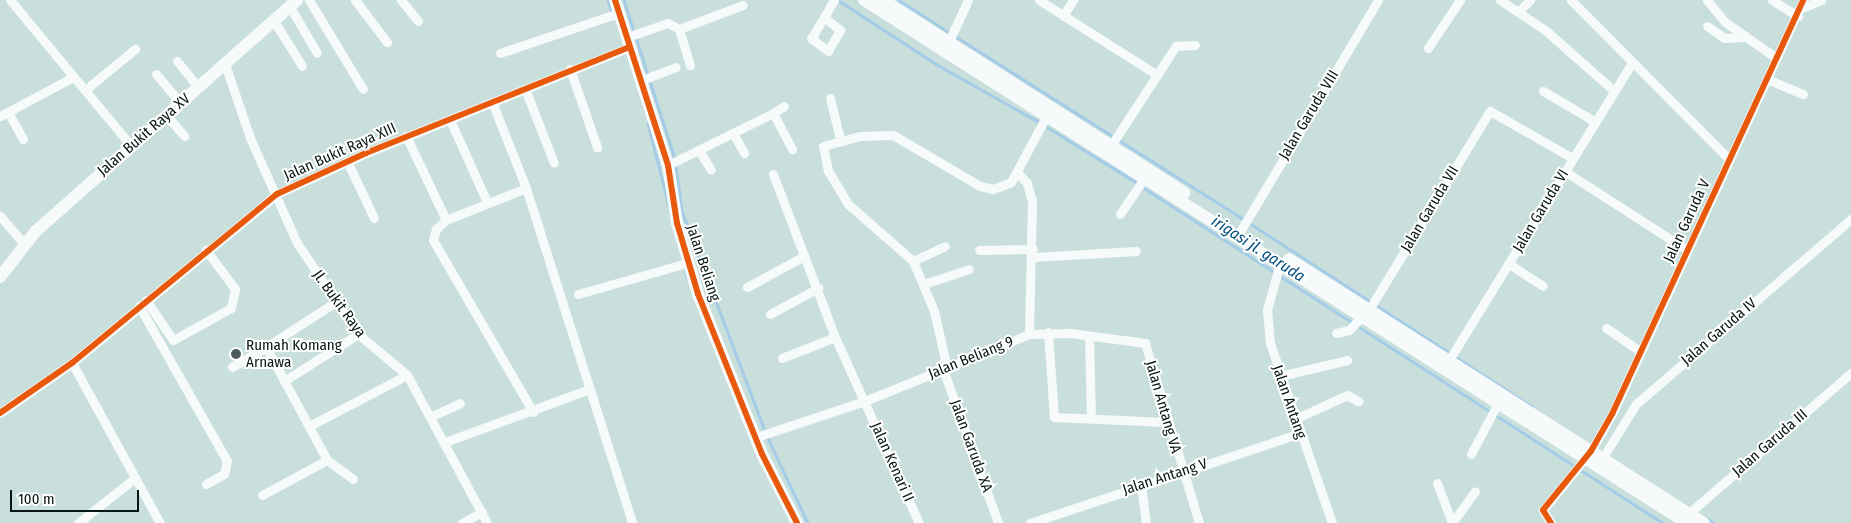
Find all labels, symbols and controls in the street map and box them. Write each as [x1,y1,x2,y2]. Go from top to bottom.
street label: Jalan Garuda VIII [1275,67,1343,163]
street label: Jalan Bukit Raya XV [94,90,194,180]
street label: Jalan Bukit Raya XIII [281,119,399,185]
street label: Jalan Garuda VII [1397,163,1463,255]
street label: Jalan Garuda VI [1509,166,1573,256]
street label: Jalan Garuda V [1660,177,1714,265]
water label: irigasi jl. garuda [1208,212,1308,286]
street label: Jalan Beliang [682,222,724,304]
street label: Jl. Bukit Raya [308,267,370,341]
street label: Jalan Garuda IV [1678,295,1760,369]
street label: Jalan Beliang 9 [926,333,1016,383]
place label: Rumah Komang Arnawa [246,336,342,371]
marker: Rumah Komang Arnawa [230,348,242,360]
street label: Jalan Antang VA [1141,359,1185,455]
street label: Jalan Antang [1268,363,1310,441]
street label: Jalan Garuda XA [946,397,996,495]
street label: Jalan Garuda III [1729,405,1811,481]
street label: Jalan Kenari II [867,420,917,504]
street label: Jalan Antang V [1120,455,1210,499]
scale bar [12,480,141,512]
text: 100 m [18,490,55,508]

